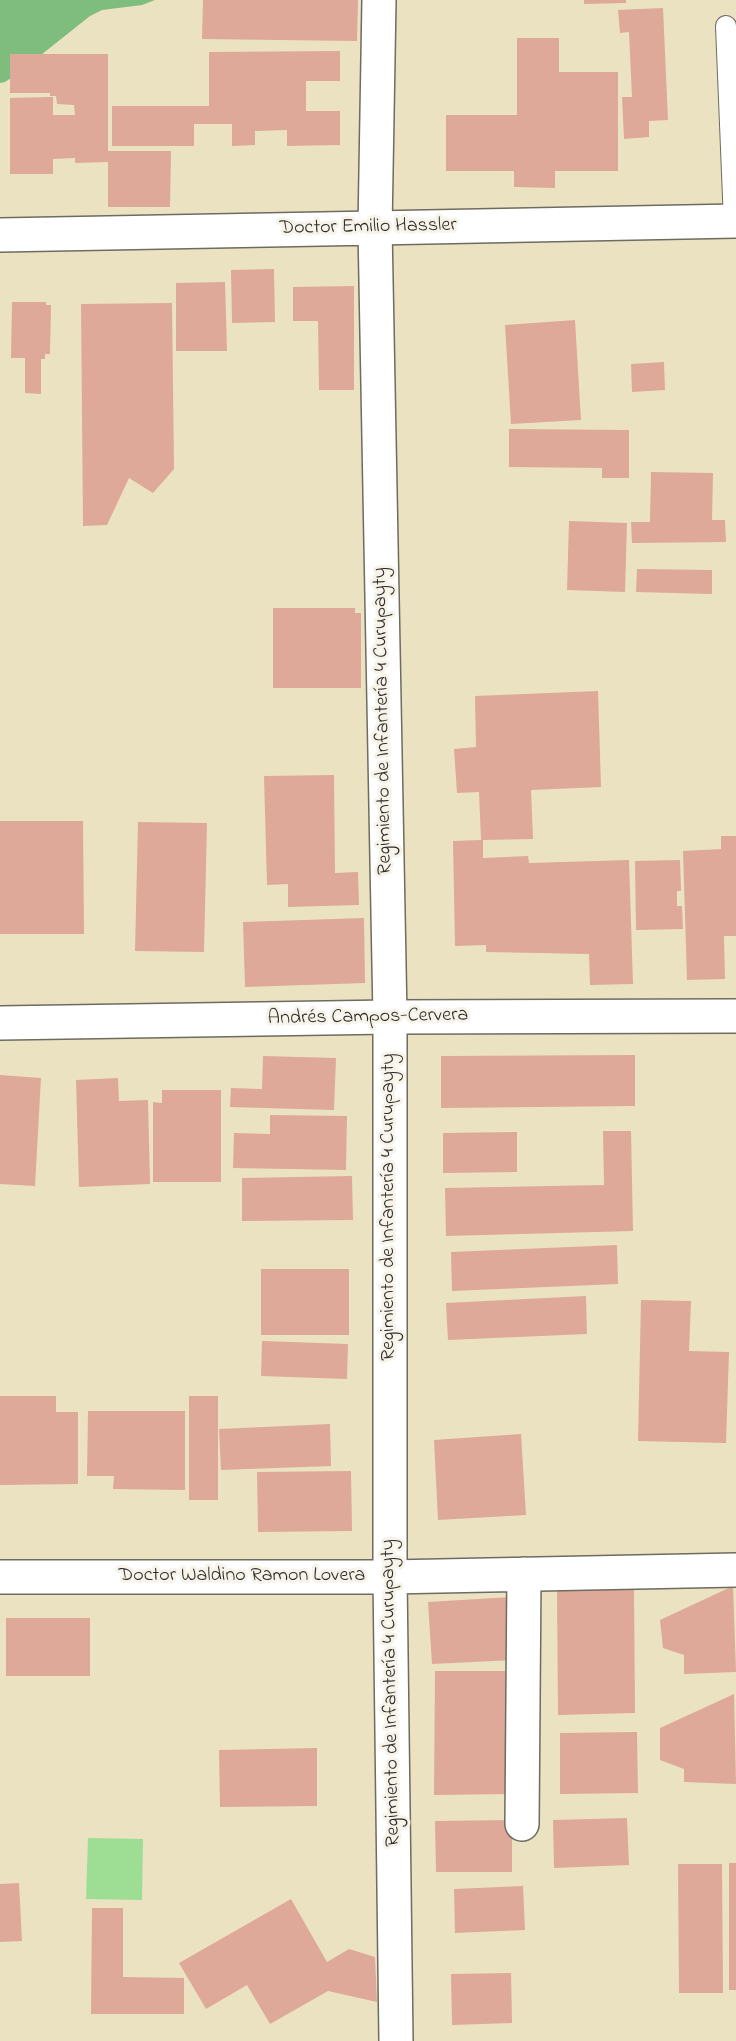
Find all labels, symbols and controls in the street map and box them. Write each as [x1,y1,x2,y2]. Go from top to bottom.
street label: Doctor Emilio Hassler [279,214,457,242]
street label: Regimiento de Infantería 4 Curupayty [369,567,399,875]
street label: Andrés Campos-Cervera [268,1004,468,1032]
street label: Regimiento de Infantería 4 Curupayty [378,1053,402,1361]
street label: Regimiento de Infantería 4 Curupayty [377,1539,407,1847]
street label: Doctor Waldino Ramon Lovera [119,1565,365,1589]

